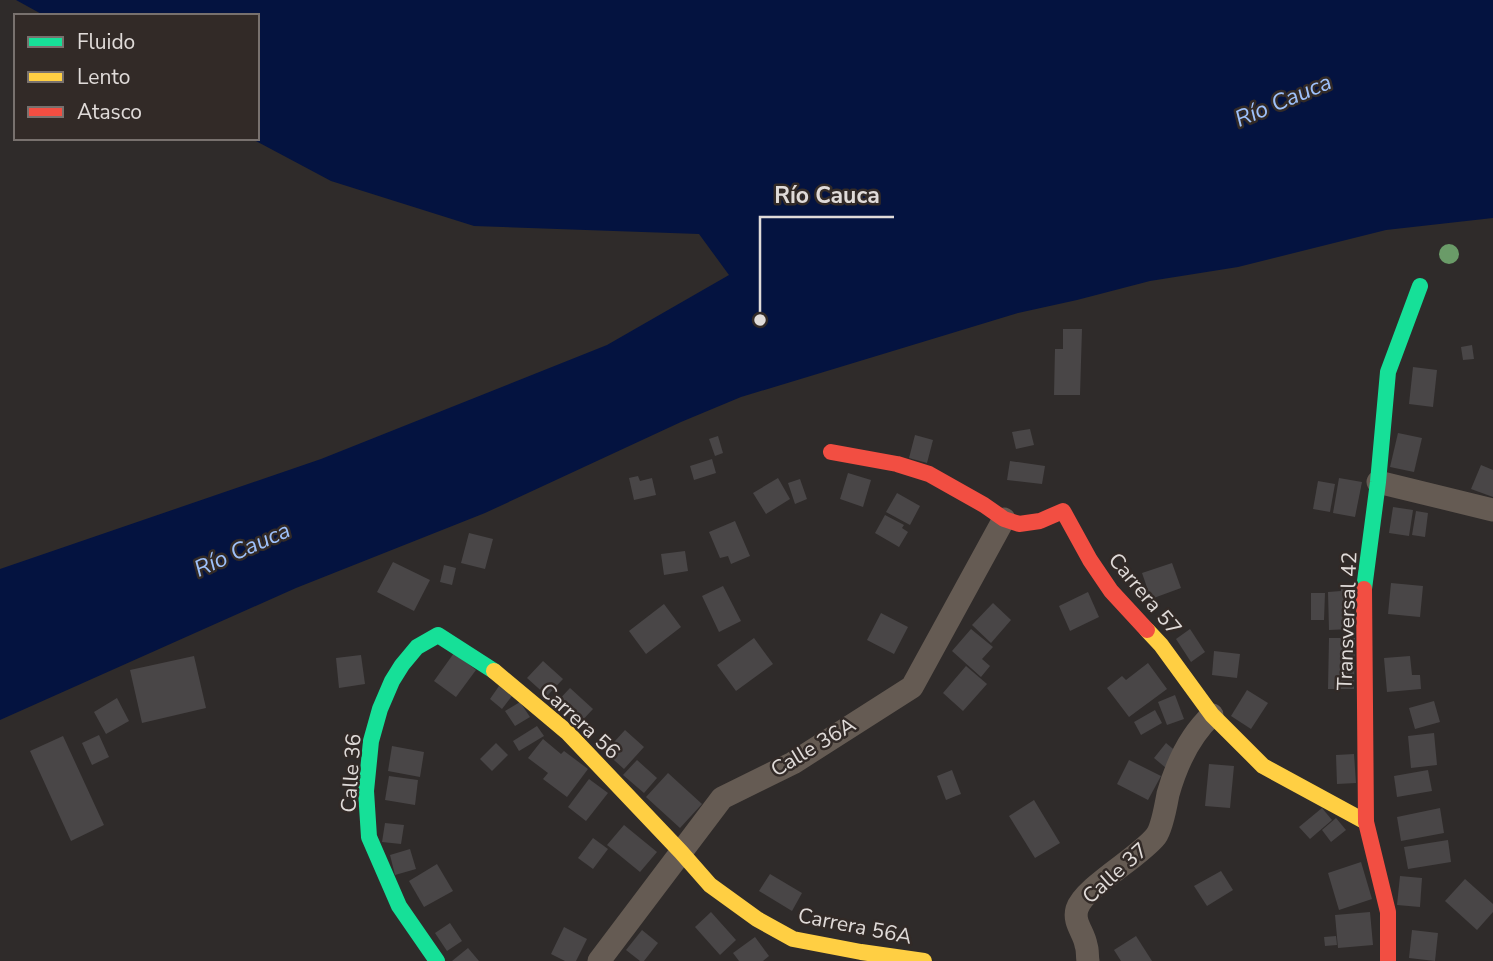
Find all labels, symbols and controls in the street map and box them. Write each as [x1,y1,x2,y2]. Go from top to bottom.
legend [14,14,259,140]
text: Fluido [77,28,135,56]
text: Lento [77,63,130,91]
water label: Río Cauca [1230,66,1336,135]
text: Atasco [77,98,142,126]
callout: Río Cauca [760,173,894,217]
text: Río Cauca [774,180,880,211]
water label: Río Cauca [189,514,295,584]
street label: Carrera 57 [1102,547,1188,641]
street label: Transversal 42 [1331,551,1363,691]
street label: Carrera 56 [534,677,626,765]
street label: Calle 36A [765,711,861,783]
street label: Calle 36 [334,733,368,813]
street label: Calle 37 [1076,836,1154,910]
street label: Carrera 56A [796,901,914,951]

